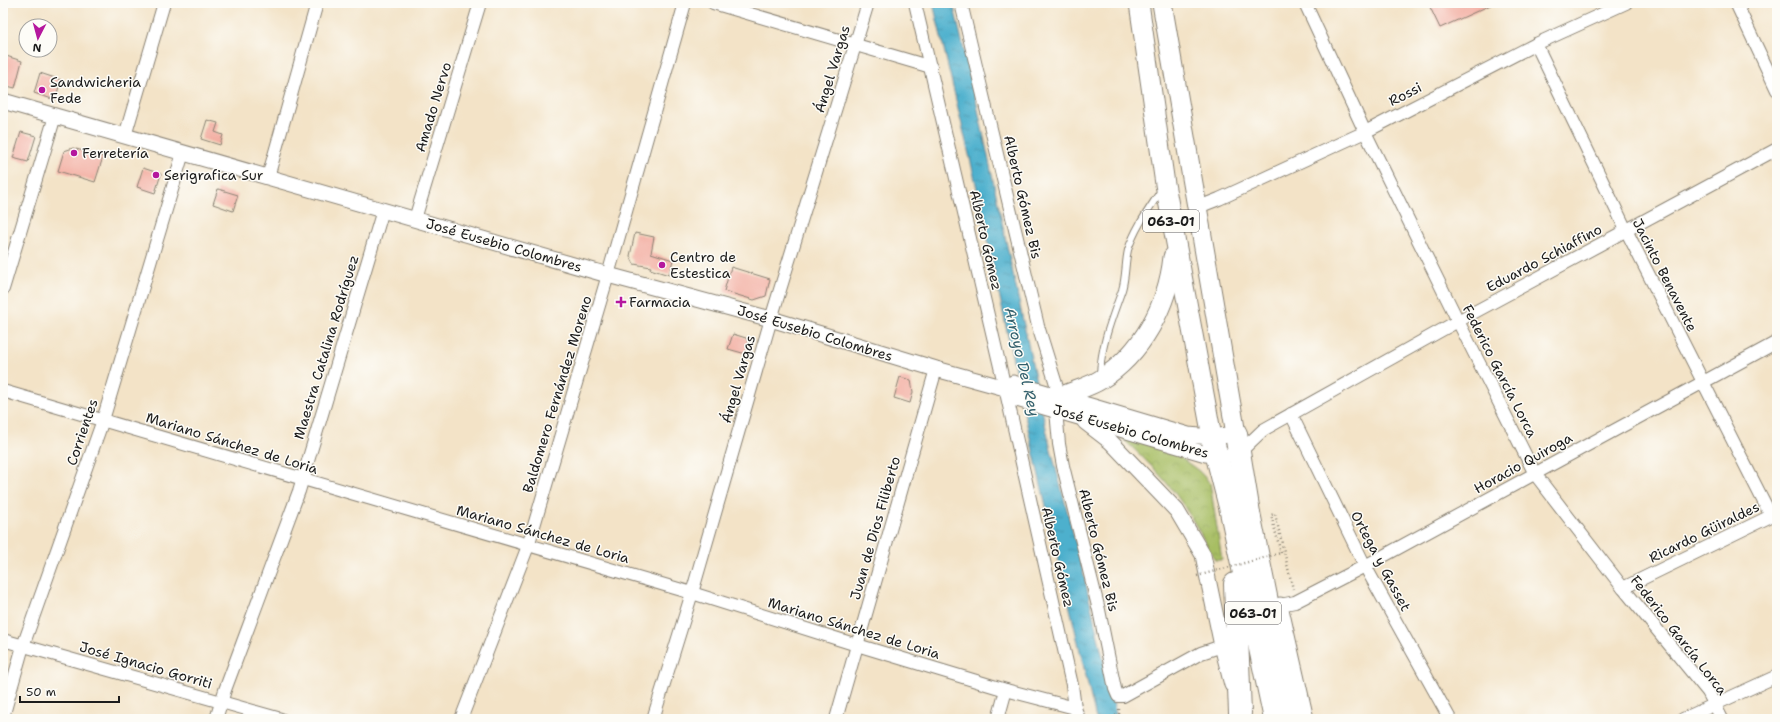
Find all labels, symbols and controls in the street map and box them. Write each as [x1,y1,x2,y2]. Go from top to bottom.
north arrow [18,18,58,58]
street label: Ángel Vargas [810,23,854,115]
text: N [32,40,42,55]
street label: Amado Nervo [411,60,455,154]
place label: Sandwicheria Fede [50,73,141,107]
street label: Rossi [1385,78,1425,110]
marker: Sandwicheria Fede [37,85,47,95]
street label: Alberto Gómez Bis [1000,133,1046,261]
place label: Ferretería [82,144,149,162]
marker: Ferretería [69,148,79,158]
place label: Serigrafica Sur [164,166,264,184]
marker: Serigrafica Sur [151,170,161,180]
street label: Alberto Gómez [966,188,1006,292]
road number: 063-01 [1143,210,1199,232]
street label: José Eusebio Colombres [424,214,584,276]
street label: Jacinto Benavente [1629,215,1701,335]
street label: Eduardo Schiaffino [1483,220,1605,296]
place label: Centro de Estestica [670,248,736,282]
street label: Maestra Catalina Rodríguez [289,253,363,441]
marker: Centro de Estestica [657,260,667,270]
street label: Baldomero Fernández Moreno [518,293,596,495]
place label: Farmacia [629,293,691,311]
marker: Farmacia [616,297,626,307]
street label: José Eusebio Colombres [735,301,895,365]
street label: Federico García Lorca [1459,301,1542,441]
water label: Arroyo Del Rey [1000,305,1044,419]
street label: Ángel Vargas [717,333,759,425]
street label: Corrientes [62,396,102,468]
street label: José Eusebio Colombres [1051,400,1211,462]
street label: Mariano Sánchez de Loria [144,408,321,478]
street label: Horacio Quiroga [1471,428,1576,498]
street label: Juan de Dios Filiberto [846,454,904,602]
street label: Alberto Gómez Bis [1075,487,1123,613]
street label: Ricardo Güiraldes [1646,497,1762,567]
street label: Mariano Sánchez de Loria [454,501,632,567]
street label: Alberto Gómez [1038,505,1078,609]
street label: Ortega y Gasset [1347,508,1415,614]
street label: Federico García Lorca [1627,572,1732,699]
street label: Mariano Sánchez de Loria [766,593,943,663]
road number: 063-01 [1225,602,1281,624]
street label: José Ignacio Gorriti [77,637,215,693]
scale bar [20,678,119,704]
text: 50 m [26,684,56,700]

